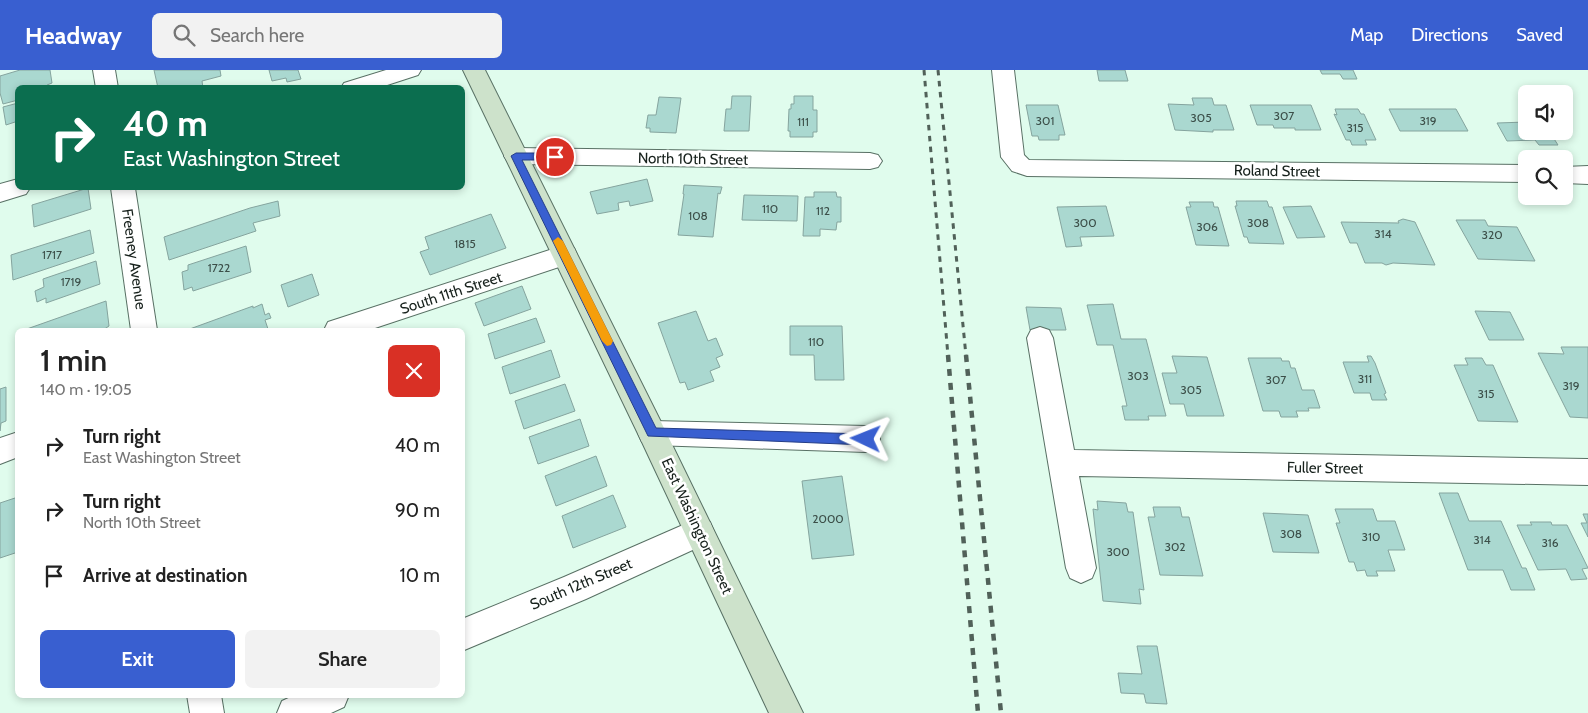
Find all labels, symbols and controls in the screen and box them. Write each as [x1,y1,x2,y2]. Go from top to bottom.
search box [152,13,502,58]
text: Headway [25,21,122,50]
icon: search [170,21,198,49]
text: Search here [210,24,304,47]
text: Map [1350,24,1383,46]
text: Directions [1411,24,1488,46]
text: Saved [1516,24,1563,46]
map controls [1518,85,1573,205]
button: sound [1518,85,1573,140]
text: 40 m [123,102,208,145]
icon: right [40,105,105,170]
house number: 307 [1274,108,1294,123]
house number: 305 [1190,110,1212,125]
house number: 301 [1036,113,1054,128]
house number: 319 [1419,113,1437,128]
house number: 111 [797,114,809,129]
house number: 315 [1347,120,1363,135]
pin [534,136,576,178]
icon: arrive [541,143,569,171]
text: East Washington Street [123,145,340,172]
street label: North 10th Street [638,149,748,169]
button: search [1518,150,1573,205]
street label: Roland Street [1234,161,1320,181]
house number: 110 [762,201,778,216]
house number: 112 [816,203,830,218]
street label: Freeney Avenue [118,207,150,311]
house number: 108 [688,208,708,223]
house number: 300 [1073,215,1097,230]
house number: 308 [1247,215,1269,230]
house number: 306 [1196,219,1218,234]
house number: 314 [1374,226,1392,241]
house number: 320 [1481,227,1503,242]
house number: 1815 [454,236,476,251]
house number: 1717 [42,247,62,262]
house number: 1722 [208,260,230,275]
street label: South 11th Street [398,268,504,318]
house number: 1719 [61,274,82,289]
house number: 110 [808,334,824,349]
text: 1 min [40,342,107,379]
button: close [388,345,440,397]
house number: 303 [1127,368,1149,383]
house number: 311 [1358,371,1372,386]
house number: 307 [1266,372,1286,387]
house number: 319 [1562,378,1580,393]
text: 140 m · 19:05 [40,380,132,399]
house number: 305 [1180,382,1202,397]
house number: 315 [1478,386,1494,401]
position arrow [839,412,891,464]
text: Turn right [83,425,161,448]
icon: right [40,432,68,460]
text: 40 m [395,434,440,457]
text: East Washington Street [83,448,241,467]
street label: East Washington Street [658,455,736,597]
street label: Fuller Street [1287,458,1363,478]
text: Turn right [83,490,161,513]
icon: right [40,497,68,525]
text: 90 m [395,499,440,522]
house number: 2000 [812,511,844,526]
text: North 10th Street [83,513,201,532]
house number: 308 [1280,526,1302,541]
house number: 310 [1362,529,1380,544]
house number: 314 [1473,532,1491,547]
house number: 316 [1541,535,1559,550]
house number: 302 [1164,539,1186,554]
house number: 300 [1106,544,1130,559]
street label: South 12th Street [527,554,635,614]
icon: arrive [40,562,68,590]
text: Arrive at destination [83,564,247,587]
text: 10 m [400,564,440,587]
button: Exit [40,630,235,688]
button: Share [245,630,440,688]

